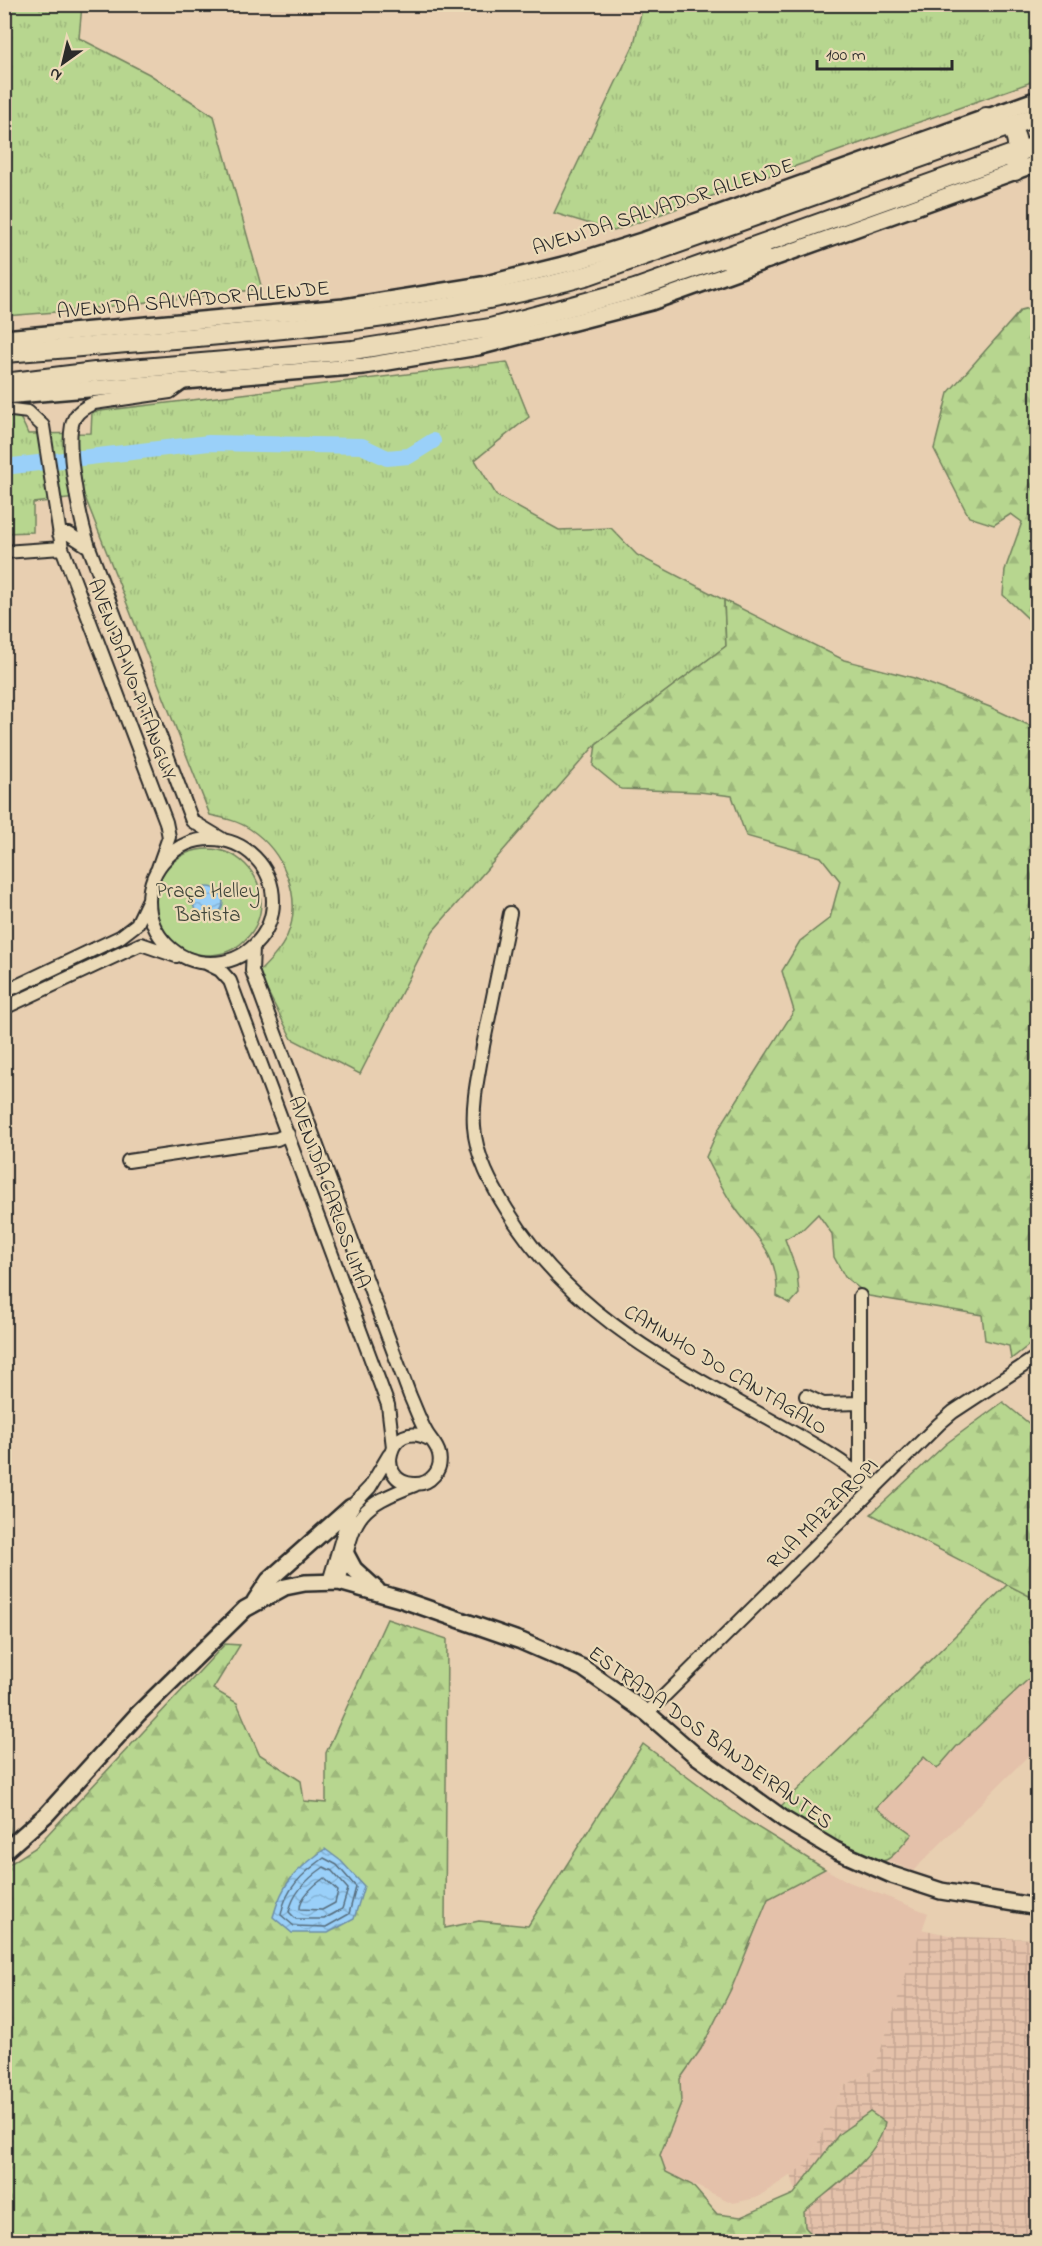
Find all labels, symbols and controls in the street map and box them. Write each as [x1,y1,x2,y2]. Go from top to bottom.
north arrow [33,33,93,93]
scale bar [817,33,952,71]
text: 100 m [826,43,866,69]
text: N [44,61,67,87]
street label: AVENIDA SALVADOR ALLENDE [529,151,798,264]
street label: AVENIDA SALVADOR ALLENDE [56,274,331,328]
street label: AVENIDA IVO PITANGUY [79,575,183,785]
park label: Praça Helley Batista [156,877,260,931]
street label: AVENIDA CARLOS LIMA [279,1092,377,1293]
street label: CAMINHO DO CANTAGALO [617,1298,833,1444]
street label: RUA MAZZAROPI [761,1452,886,1577]
street label: ESTRADA DOS BANDEIRANTES [581,1640,838,1838]

